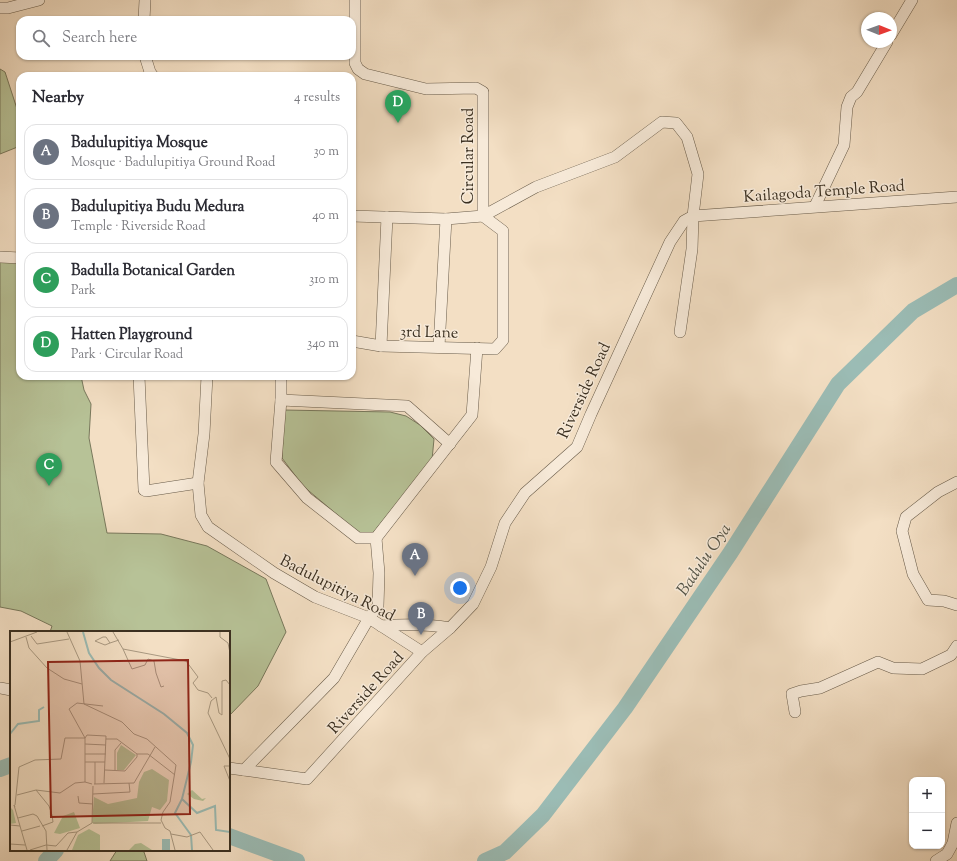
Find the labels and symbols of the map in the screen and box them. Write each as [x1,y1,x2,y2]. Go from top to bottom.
north arrow [861,12,897,48]
pin: D [385,90,411,123]
street label: Circular Road [458,108,481,204]
street label: Kailagoda Temple Road [743,175,906,210]
street label: 3rd Lane [399,321,458,346]
street label: Riverside Road [553,339,618,443]
pin: C [36,453,62,486]
water label: Badulu Oya [672,519,738,601]
pin: A [402,543,428,576]
street label: Badulupitiya Road [275,550,399,628]
your location [450,578,470,598]
pin: B [408,602,434,635]
inset map [10,631,230,851]
street label: Riverside Road [324,647,410,740]

